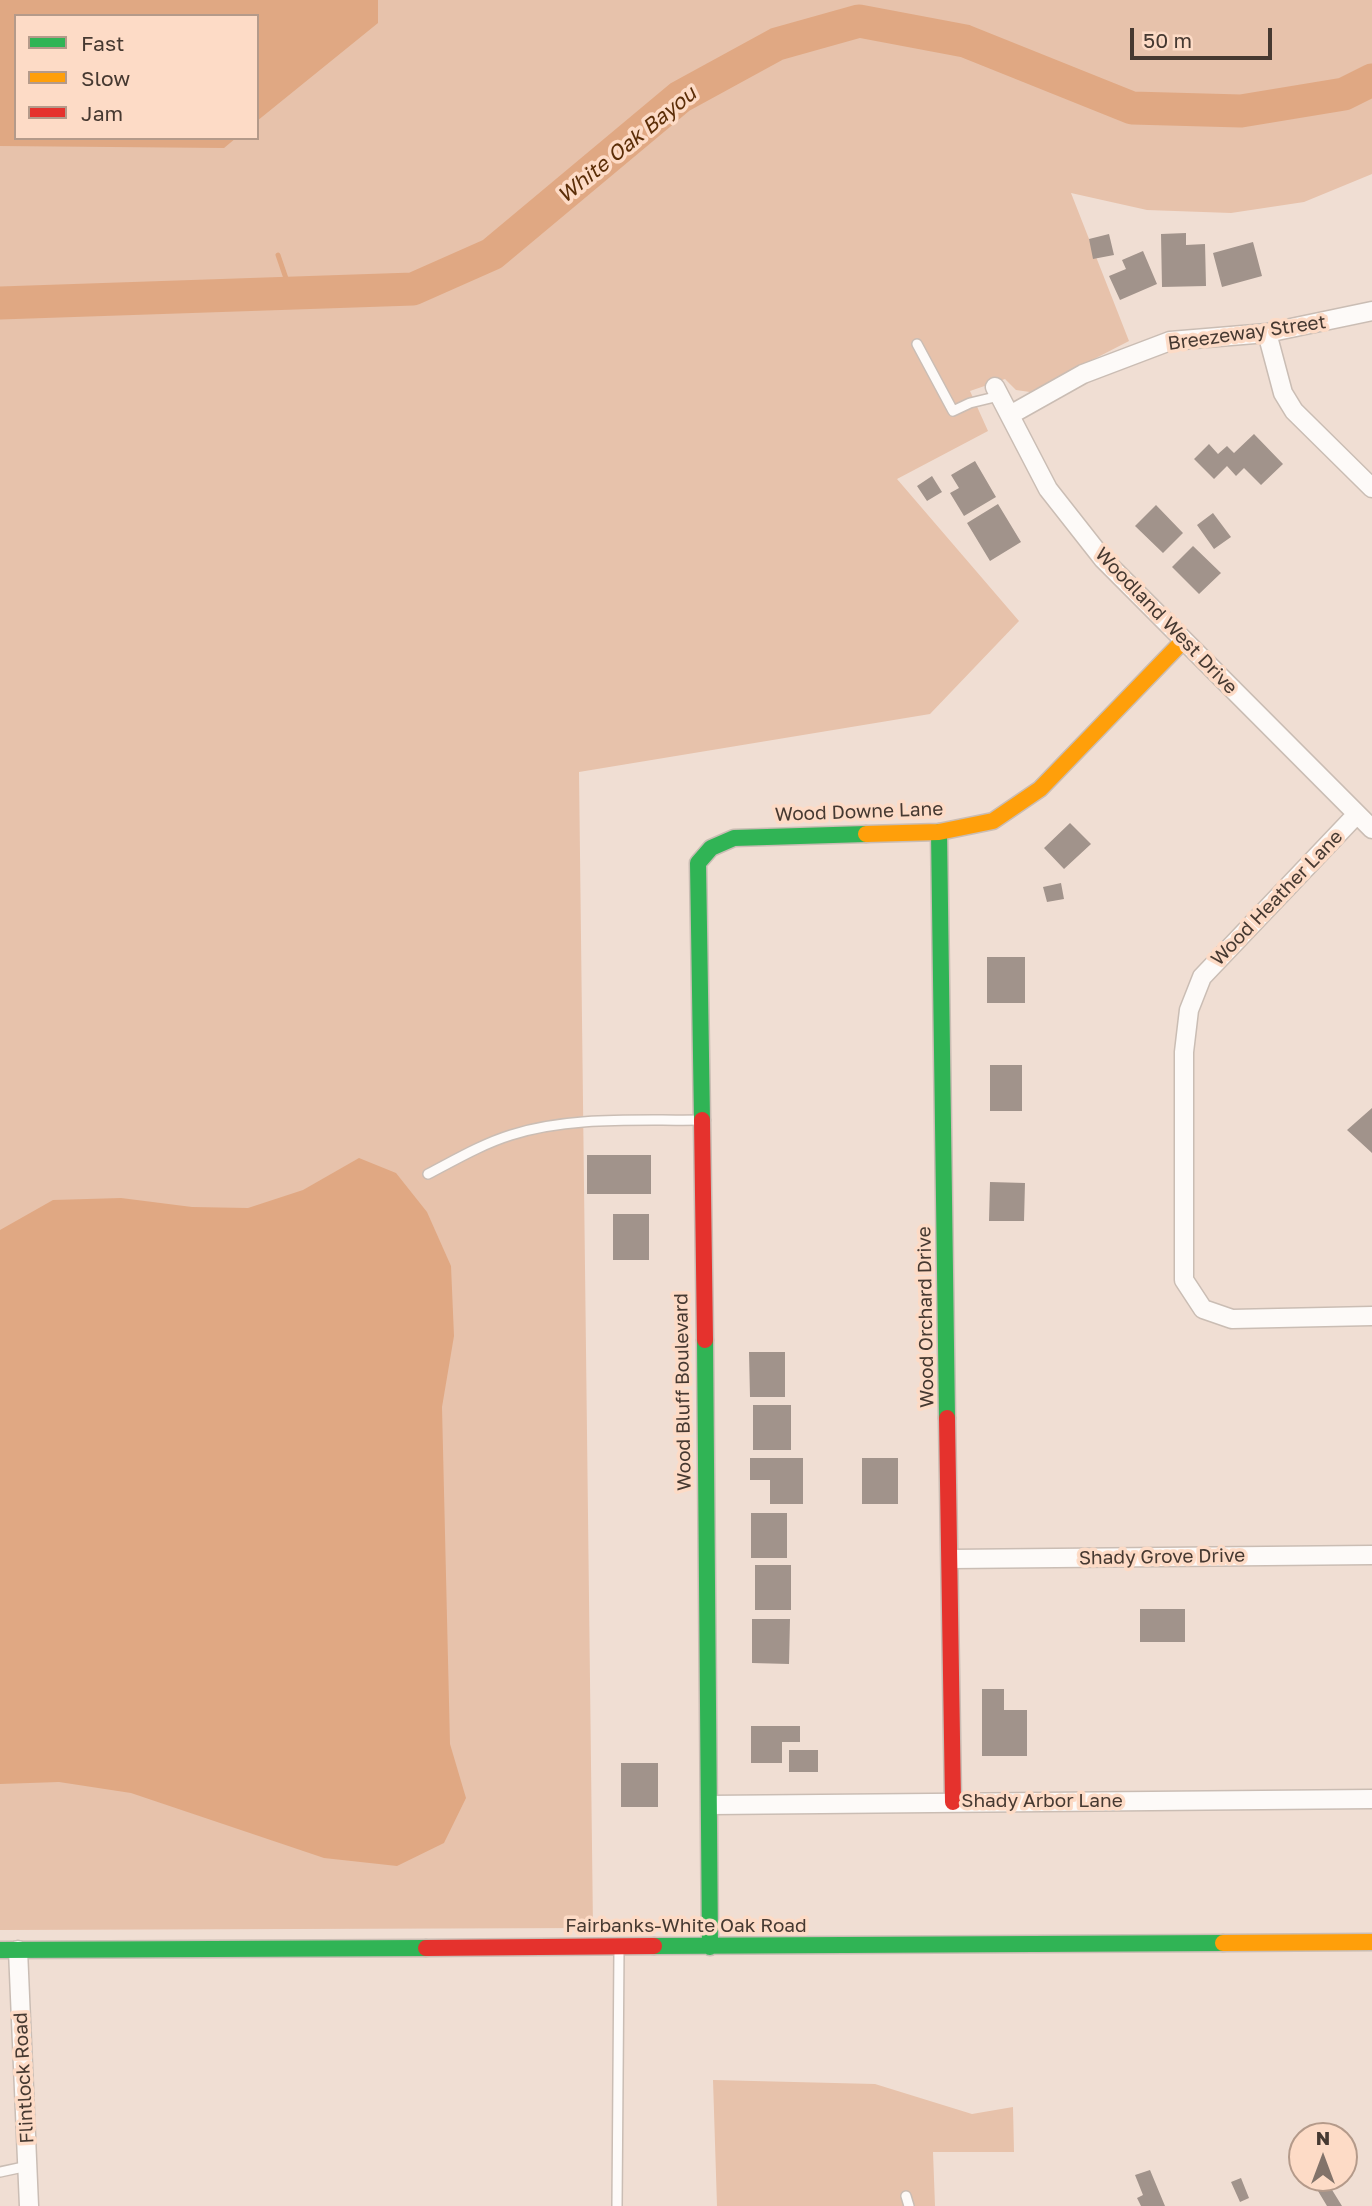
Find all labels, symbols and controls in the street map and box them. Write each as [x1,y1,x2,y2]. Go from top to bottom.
legend [14,14,259,140]
scale bar [1134,14,1276,58]
text: 50 m [1143,27,1192,53]
text: Fast [81,30,124,56]
text: Slow [81,65,130,91]
water label: White Oak Bayou [553,81,701,209]
text: Jam [81,100,123,126]
street label: Breezeway Street [1166,311,1328,355]
street label: Woodland West Drive [1090,543,1242,699]
street label: Wood Downe Lane [774,798,944,826]
street label: Wood Heather Lane [1206,825,1348,971]
street label: Wood Orchard Drive [913,1226,939,1408]
street label: Wood Bluff Boulevard [670,1293,696,1491]
street label: Shady Grove Drive [1079,1544,1245,1570]
street label: Shady Arbor Lane [961,1790,1123,1812]
street label: Fairbanks-White Oak Road [565,1915,807,1937]
street label: Flintlock Road [9,2012,39,2144]
north arrow [1288,2122,1358,2192]
text: N [1316,2126,1330,2149]

